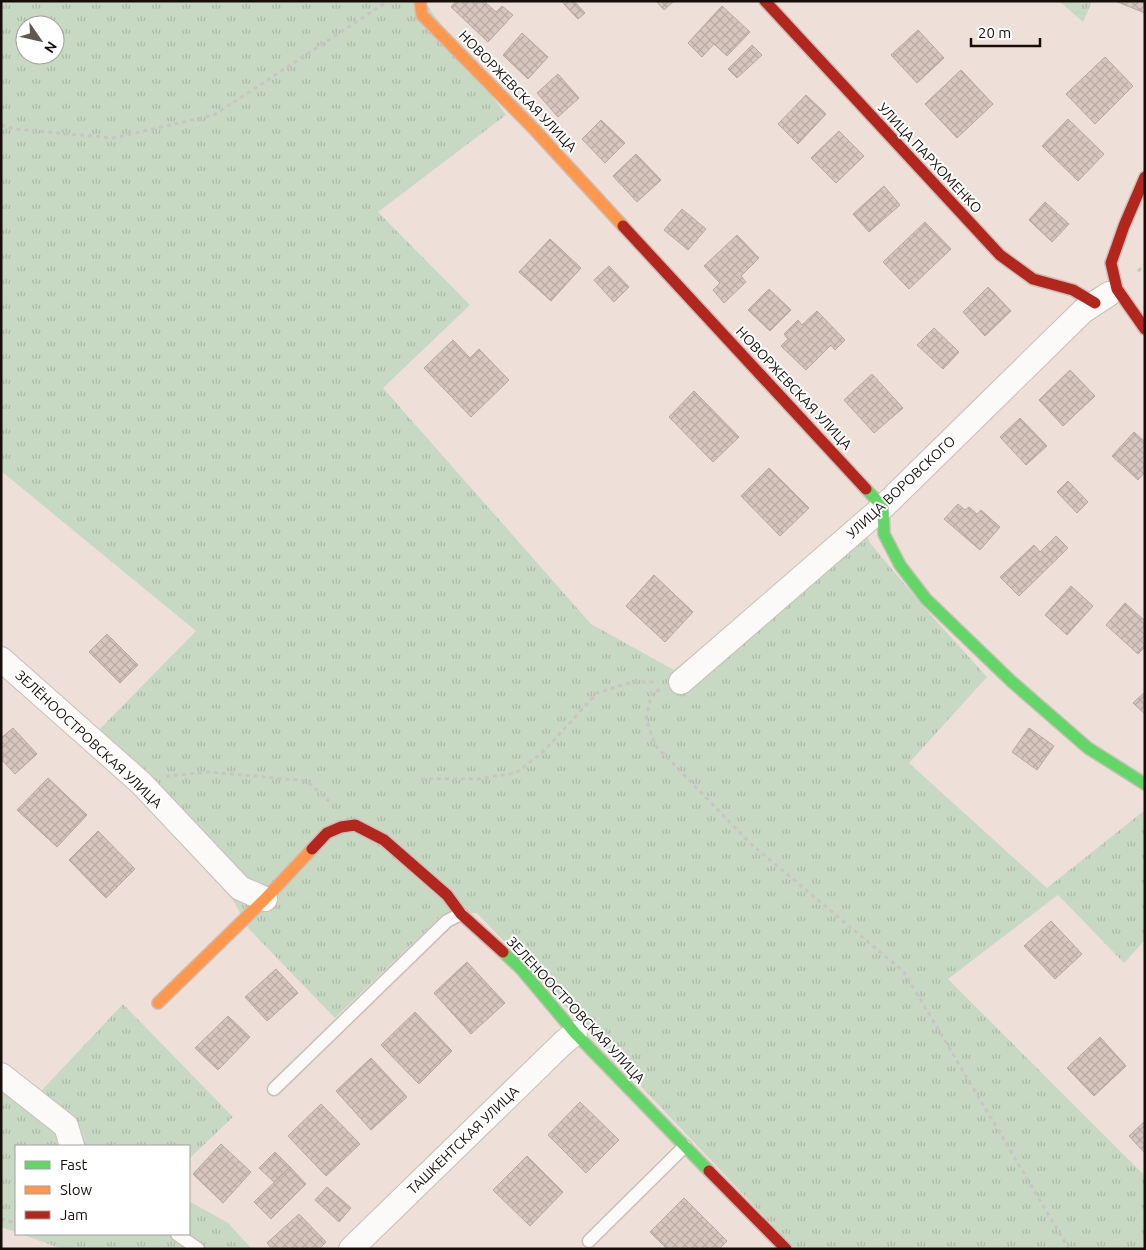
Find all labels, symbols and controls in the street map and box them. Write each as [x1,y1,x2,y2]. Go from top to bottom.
north arrow [15,15,65,65]
scale bar [971,15,1040,47]
text: 20 m [978,24,1011,41]
street label: НОВОРЖЕВСКАЯ УЛИЦА [456,27,580,155]
text: N [41,38,60,56]
street label: УЛИЦА ПАРХОМЕНКО [875,100,985,216]
street label: НОВОРЖЕВСКАЯ УЛИЦА [733,323,855,453]
street label: УЛИЦА ВОРОВСКОГО [843,432,959,541]
street label: ЗЕЛЁНООСТРОВСКАЯ УЛИЦА [12,667,166,811]
street label: ЗЕЛЕНООСТРОВСКАЯ УЛИЦА [504,933,648,1087]
street label: ТАШКЕНТСКАЯ УЛИЦА [404,1083,522,1197]
legend [15,1145,190,1235]
text: Fast [60,1156,88,1173]
text: Slow [60,1181,93,1198]
text: Jam [60,1206,88,1223]

